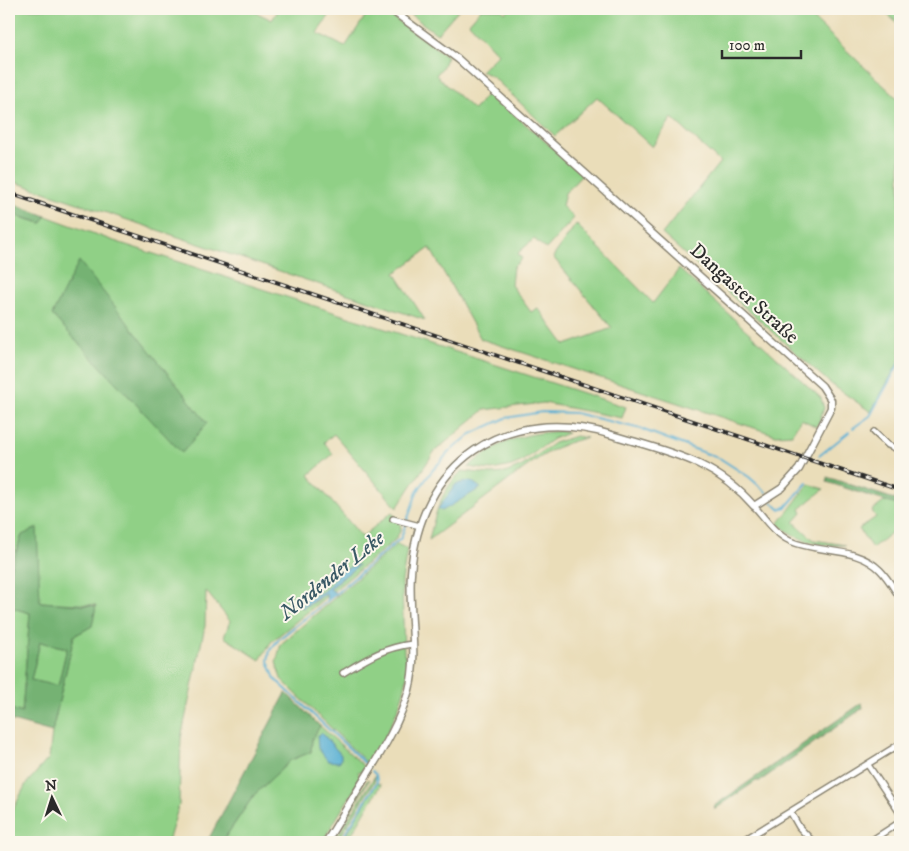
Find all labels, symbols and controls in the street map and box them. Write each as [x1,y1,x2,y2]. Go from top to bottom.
scale bar [722,28,800,60]
text: 100 m [729,36,765,55]
street label: Dangaster Straße [684,238,804,350]
water label: Nordender Leke [273,525,390,627]
north arrow [28,774,78,824]
text: N [45,777,58,795]

